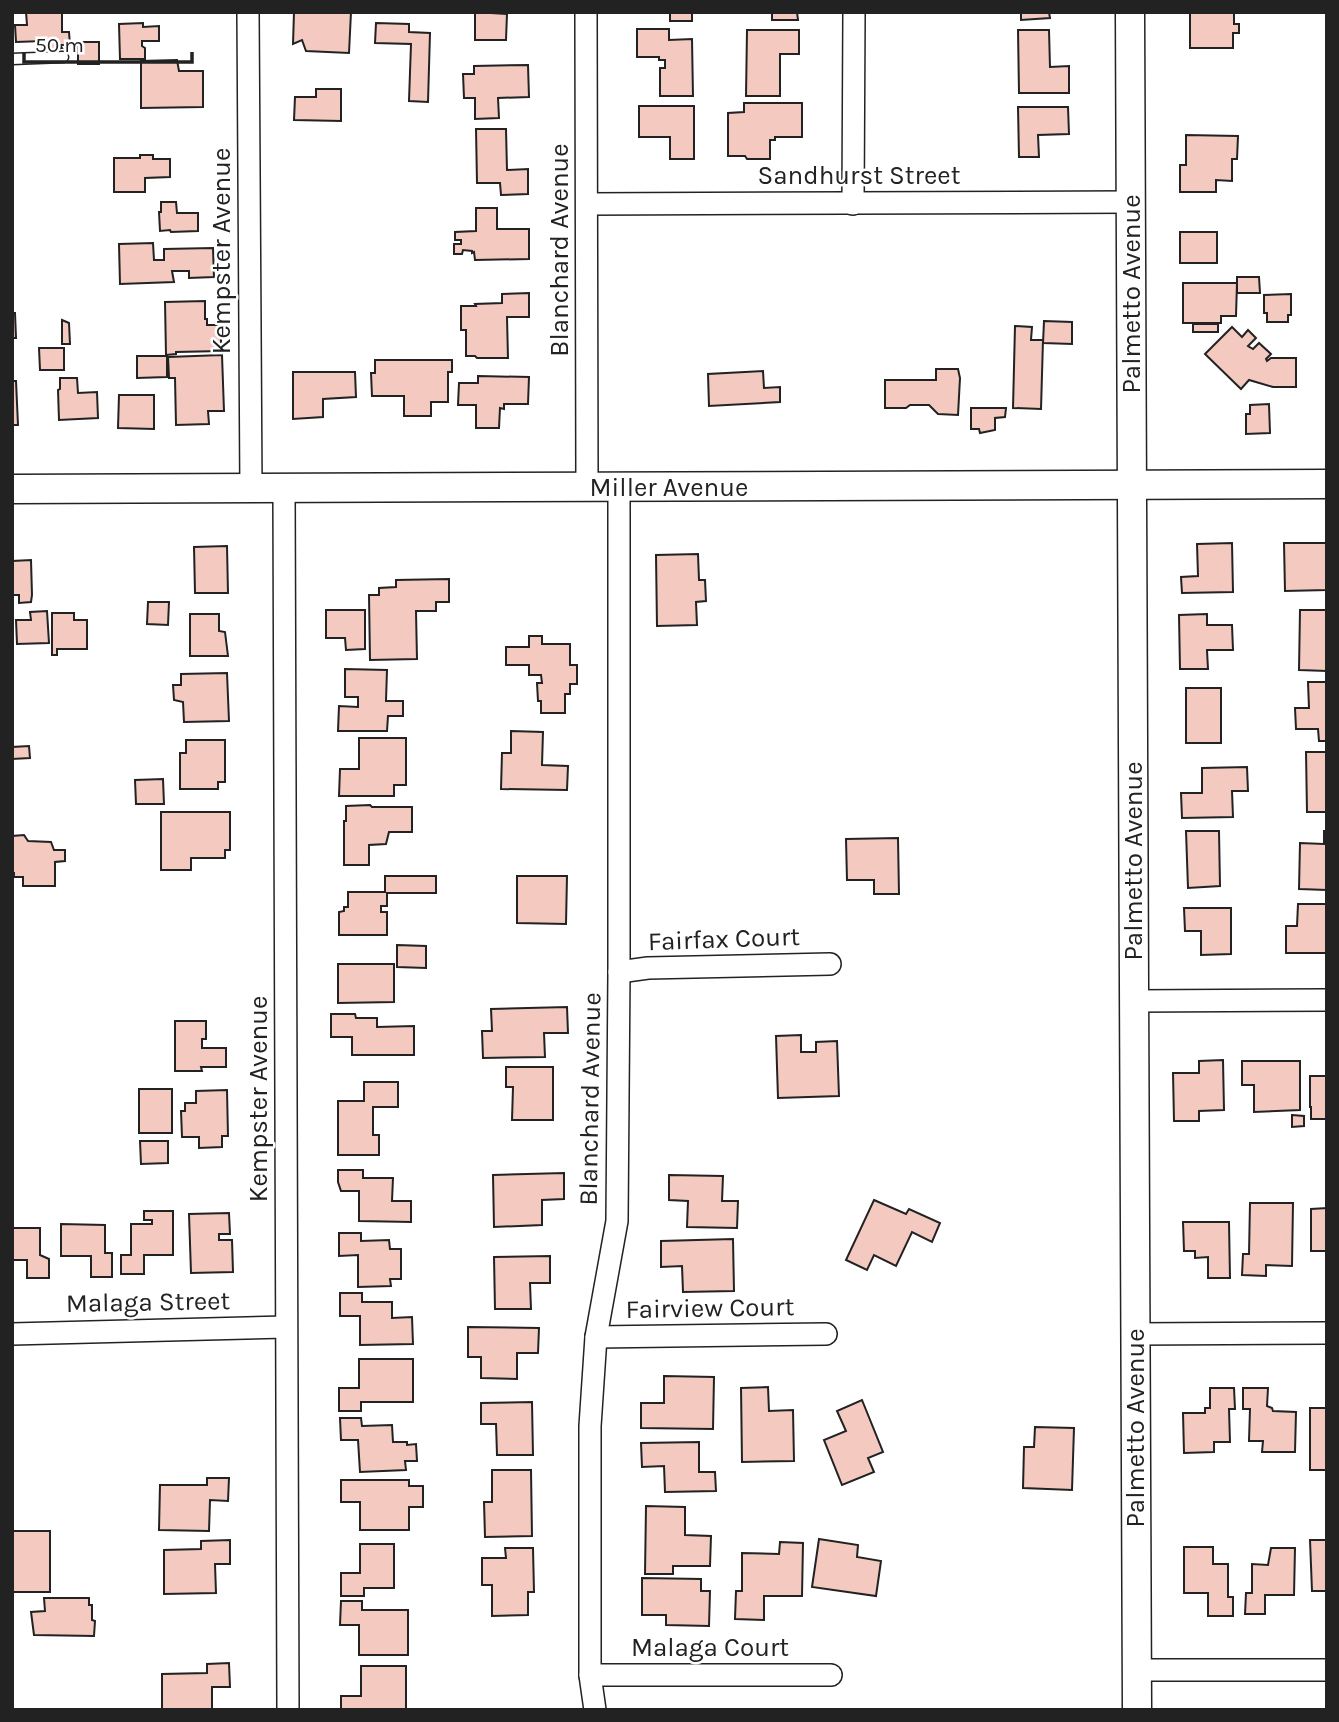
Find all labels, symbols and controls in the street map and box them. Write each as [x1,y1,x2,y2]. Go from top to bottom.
scale bar [24,21,192,65]
text: 50 m [35,33,84,57]
street label: Blanchard Avenue [544,143,575,357]
street label: Kempster Avenue [206,148,237,354]
street label: Sandhurst Street [758,160,961,191]
street label: Palmetto Avenue [1116,194,1147,394]
street label: Miller Avenue [590,472,748,503]
street label: Palmetto Avenue [1118,761,1149,961]
street label: Fairfax Court [647,921,801,957]
street label: Blanchard Avenue [573,992,607,1206]
street label: Kempster Avenue [243,996,274,1202]
street label: Malaga Street [66,1285,231,1319]
street label: Fairview Court [625,1291,795,1325]
street label: Palmetto Avenue [1120,1328,1151,1528]
street label: Malaga Court [631,1632,789,1663]

